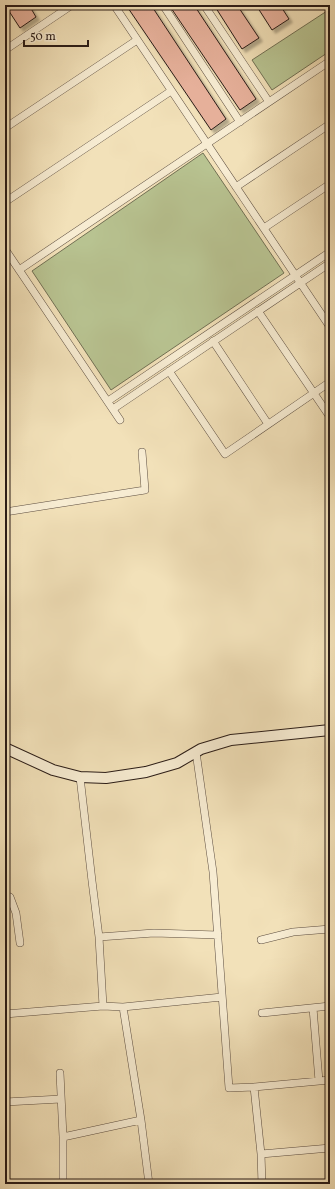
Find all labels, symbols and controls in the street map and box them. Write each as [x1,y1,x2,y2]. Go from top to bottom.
scale bar [24,22,88,48]
text: 50 m [30,29,56,45]

